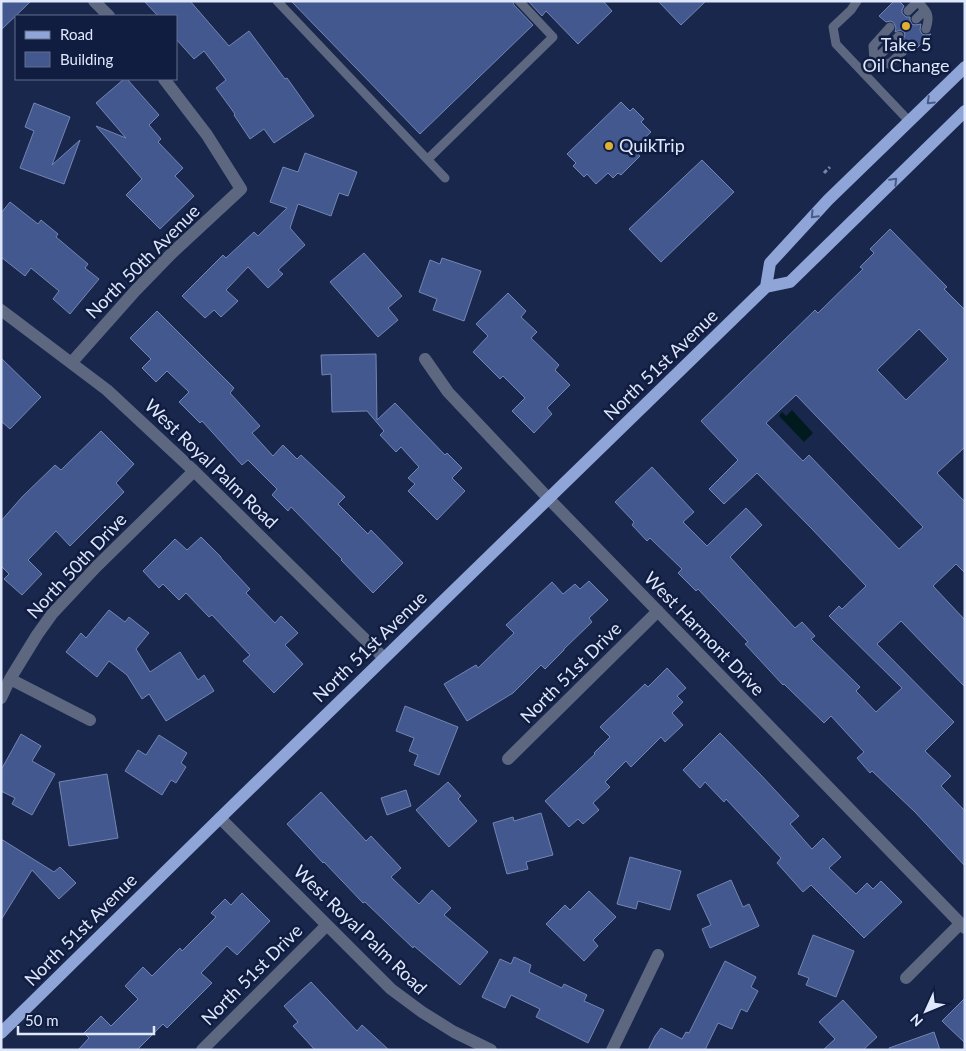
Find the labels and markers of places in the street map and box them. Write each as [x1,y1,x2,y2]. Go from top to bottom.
marker: Take 5 Oil Change [900,20,912,32]
place label: Take 5 Oil Change [862,33,950,76]
place label: QuikTrip [619,134,685,156]
marker: QuikTrip [603,140,615,152]

